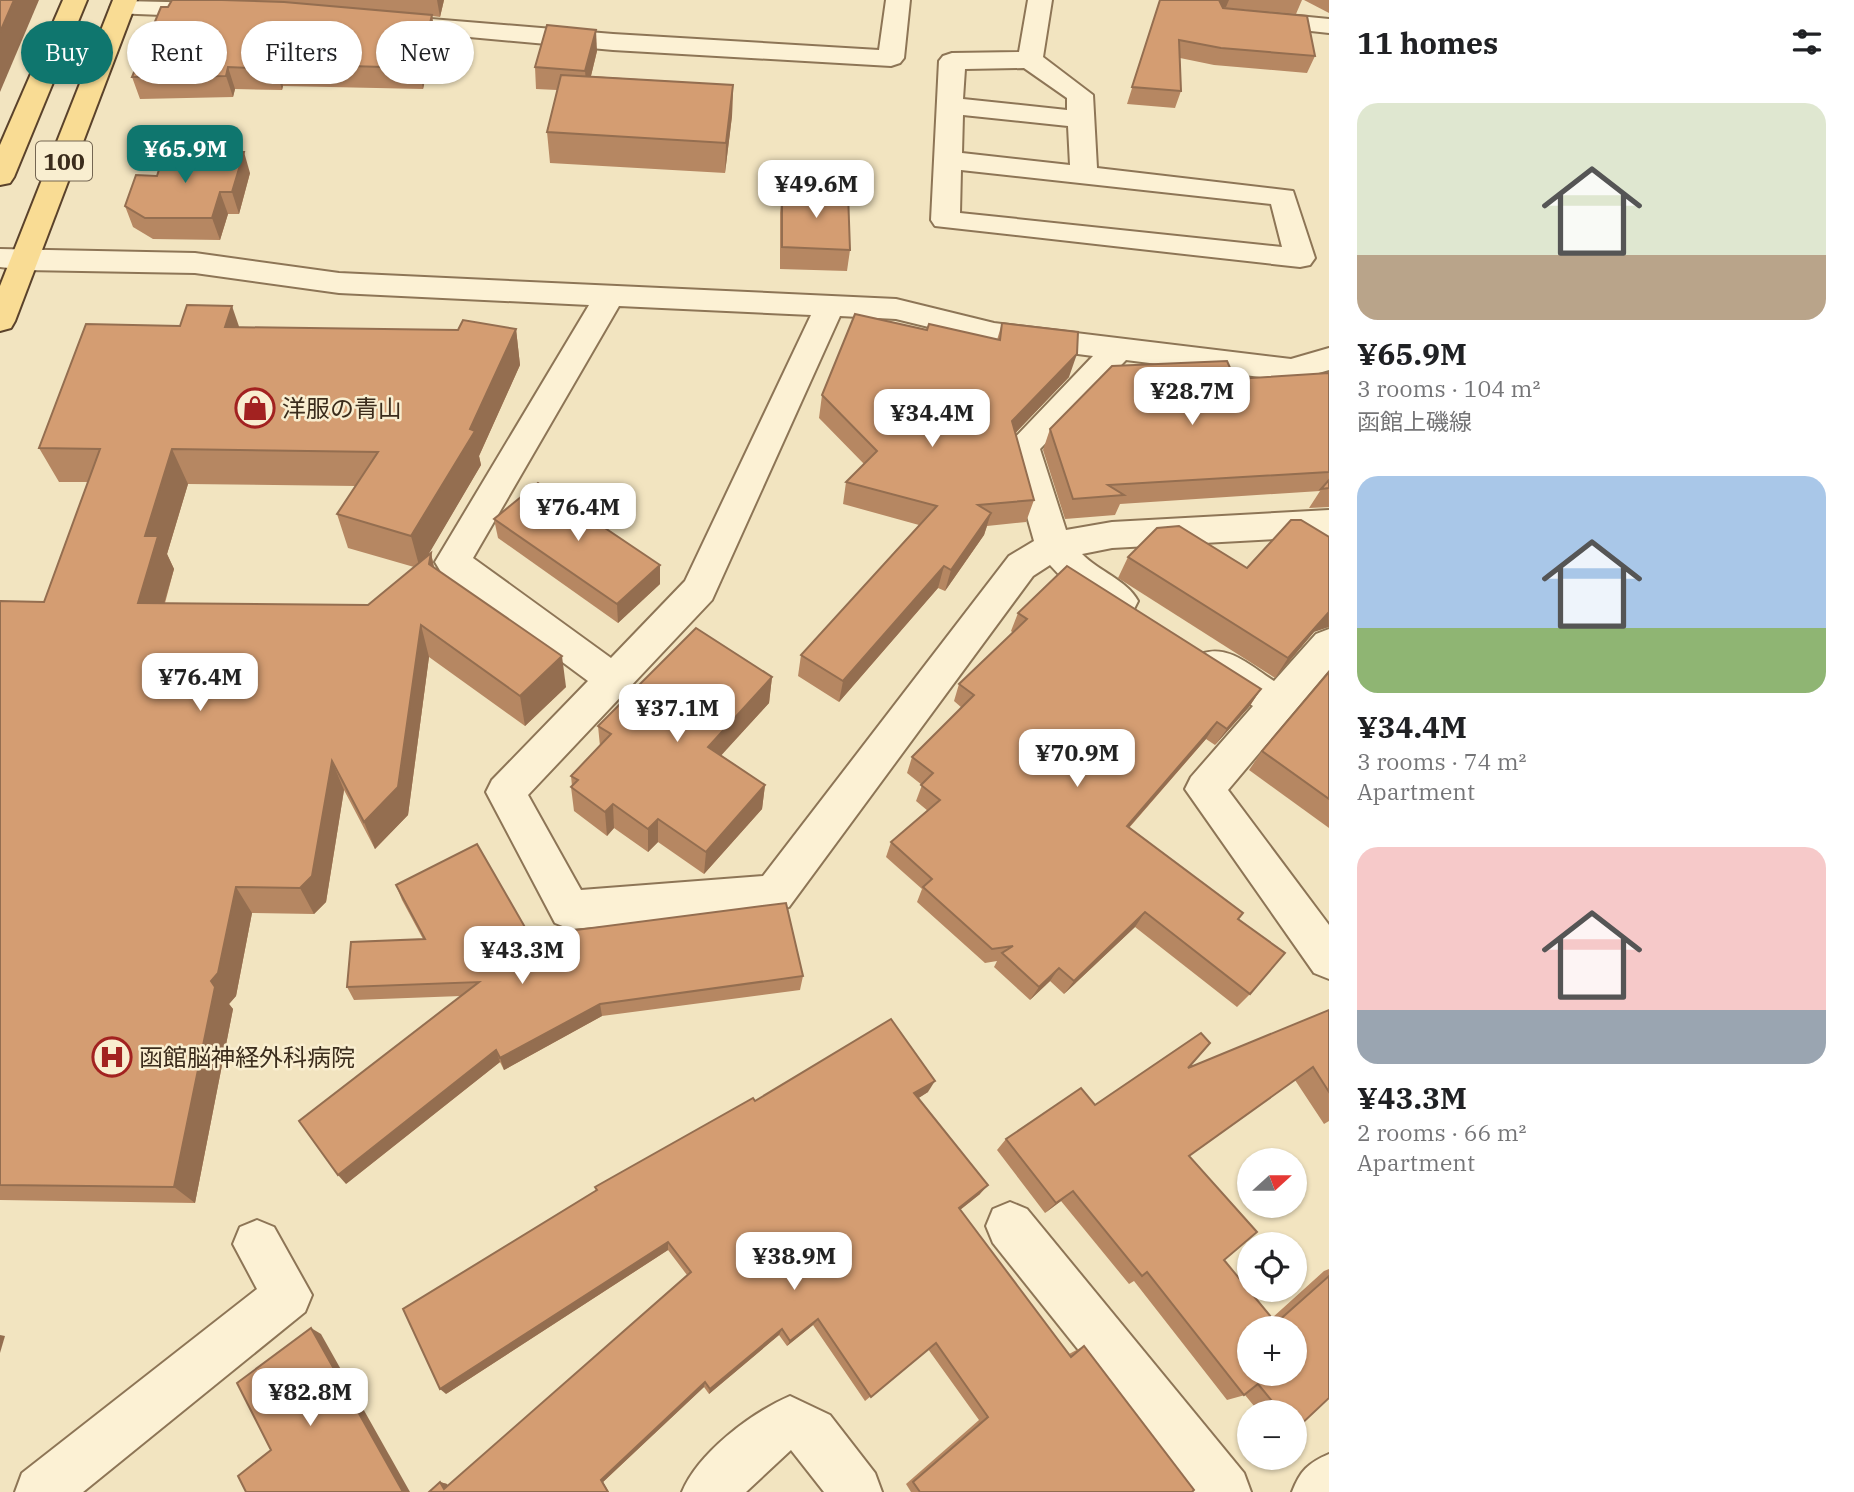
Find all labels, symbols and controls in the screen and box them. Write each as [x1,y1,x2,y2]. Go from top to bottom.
chip: Buy [21,21,113,84]
chip: Rent [127,21,227,84]
chip: Filters [241,21,362,84]
chip: New [376,21,474,84]
text: 11 homes [1357,23,1498,62]
icon: filters [1788,23,1826,61]
pin: ¥65.9M [128,125,242,185]
text: ¥65.9M [143,133,227,163]
road number: 100 [36,142,92,180]
icon: home [1529,148,1655,274]
pin: ¥49.6M [759,160,873,220]
text: ¥49.6M [774,168,858,198]
text: ¥65.9M [1357,334,1467,373]
pin: ¥28.7M [1135,368,1249,427]
text: 3 rooms · 104 m² [1357,373,1540,403]
text: ¥28.7M [1150,375,1234,405]
shop icon: 洋服の青山 [234,387,276,429]
pin: ¥34.4M [875,390,989,449]
place label: 洋服の青山 [282,392,402,424]
text: ¥34.4M [890,397,974,427]
text: 函館上磯線 [1357,406,1472,436]
pin: ¥76.4M [521,484,635,543]
text: ¥76.4M [536,491,620,521]
icon: home [1529,521,1655,647]
pin: ¥76.4M [143,654,257,713]
text: ¥76.4M [158,661,242,691]
pin: ¥37.1M [620,684,734,744]
text: ¥37.1M [635,692,719,722]
text: ¥34.4M [1357,707,1467,746]
pin: ¥70.9M [1020,730,1134,789]
text: ¥70.9M [1035,737,1119,767]
text: 3 rooms · 74 m² [1357,746,1527,776]
text: Apartment [1357,776,1475,806]
icon: home [1529,892,1655,1018]
pin: ¥43.3M [465,926,579,986]
text: ¥43.3M [480,934,564,964]
hospital icon: 函館脳神経外科病院 [91,1036,133,1078]
place label: 函館脳神経外科病院 [139,1041,355,1073]
text: ¥43.3M [1357,1078,1467,1117]
text: 2 rooms · 66 m² [1357,1117,1527,1147]
text: Apartment [1357,1147,1475,1177]
north arrow [1237,1148,1307,1218]
map controls [1237,1148,1307,1470]
pin: ¥38.9M [737,1232,851,1292]
button: locate [1237,1232,1307,1302]
text: ¥38.9M [752,1240,836,1270]
button: + [1237,1316,1307,1386]
pin: ¥82.8M [253,1368,367,1428]
text: ¥82.8M [268,1376,352,1406]
button: − [1237,1400,1307,1470]

